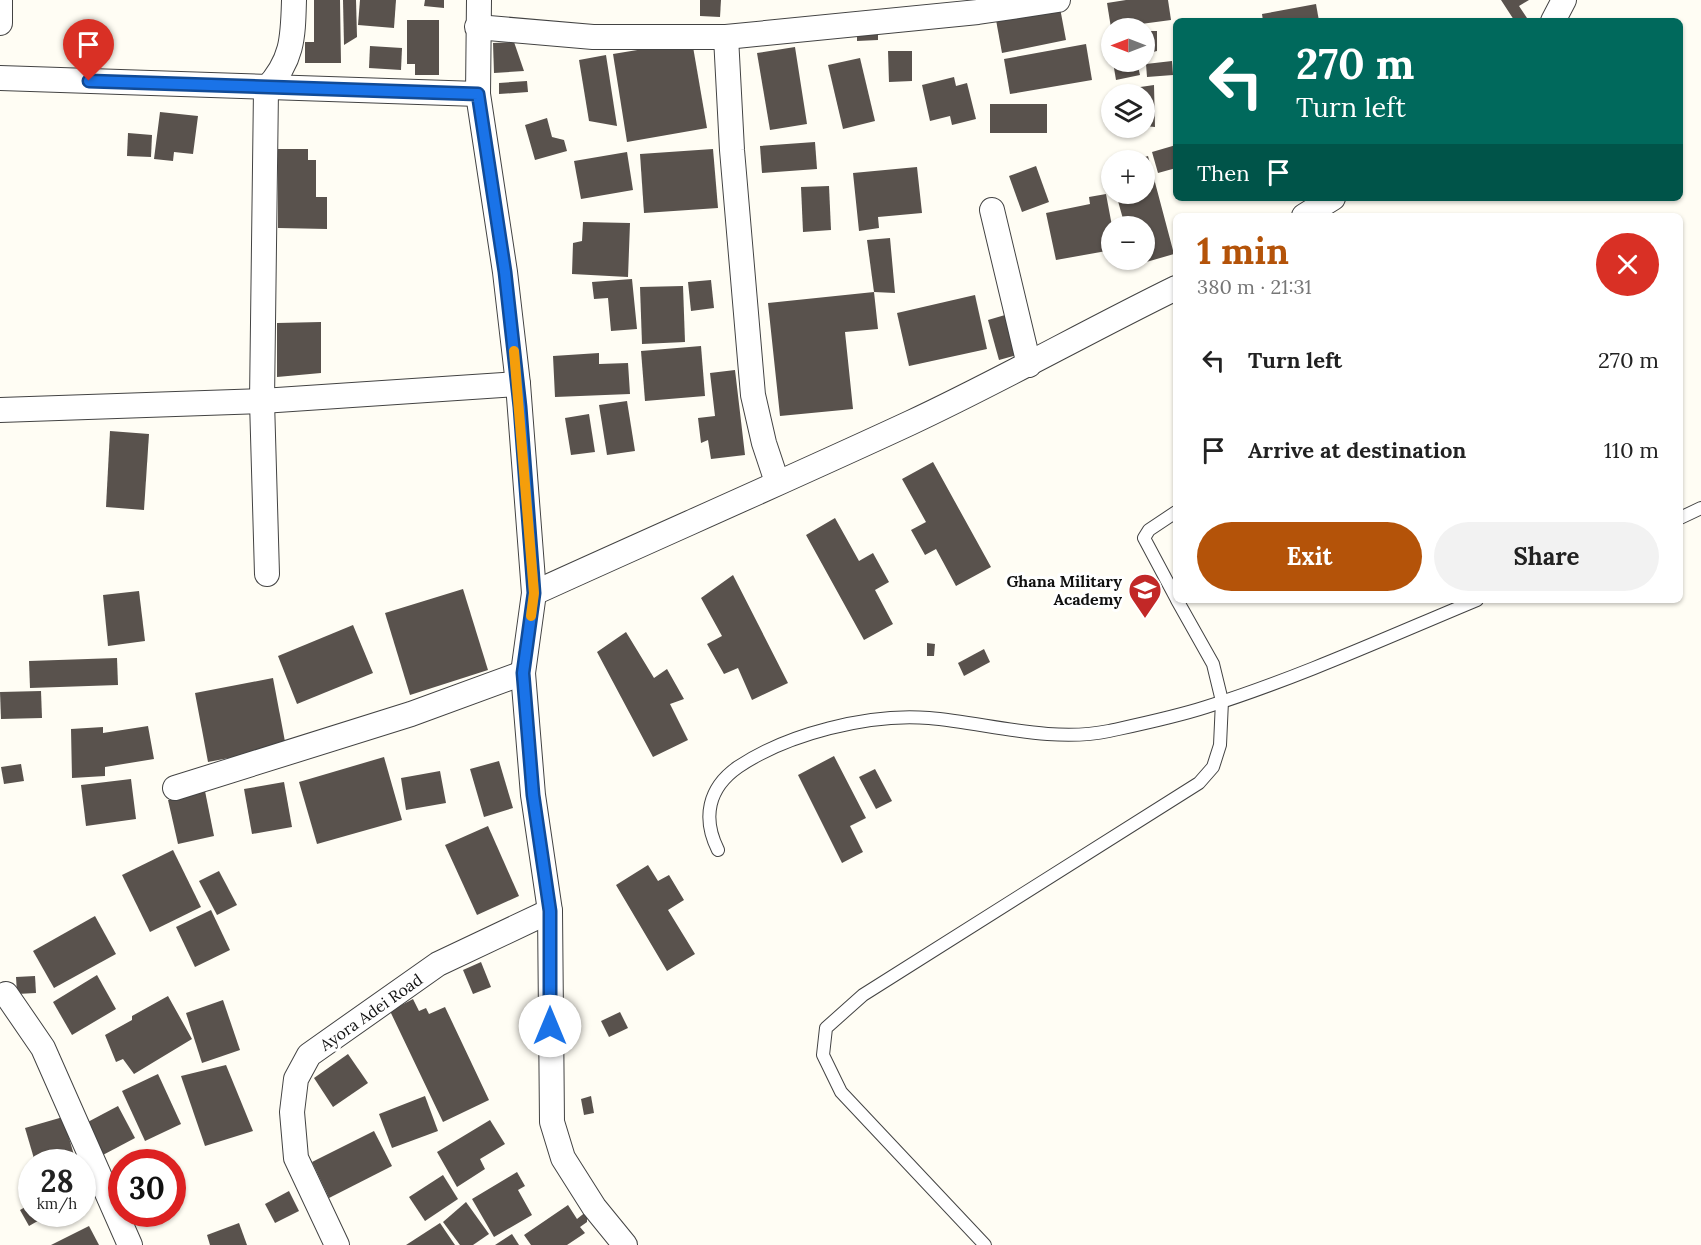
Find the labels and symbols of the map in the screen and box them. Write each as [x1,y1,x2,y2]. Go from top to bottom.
north arrow [1101,18,1155,72]
pin [63,19,114,81]
place label: Ghana Military Academy [1006,571,1122,609]
school or university icon: Ghana Military Academy [1127,572,1163,619]
street label: Ayora Adei Road [315,969,427,1055]
position arrow [518,994,582,1058]
speed limit sign: 30 [108,1149,186,1227]

